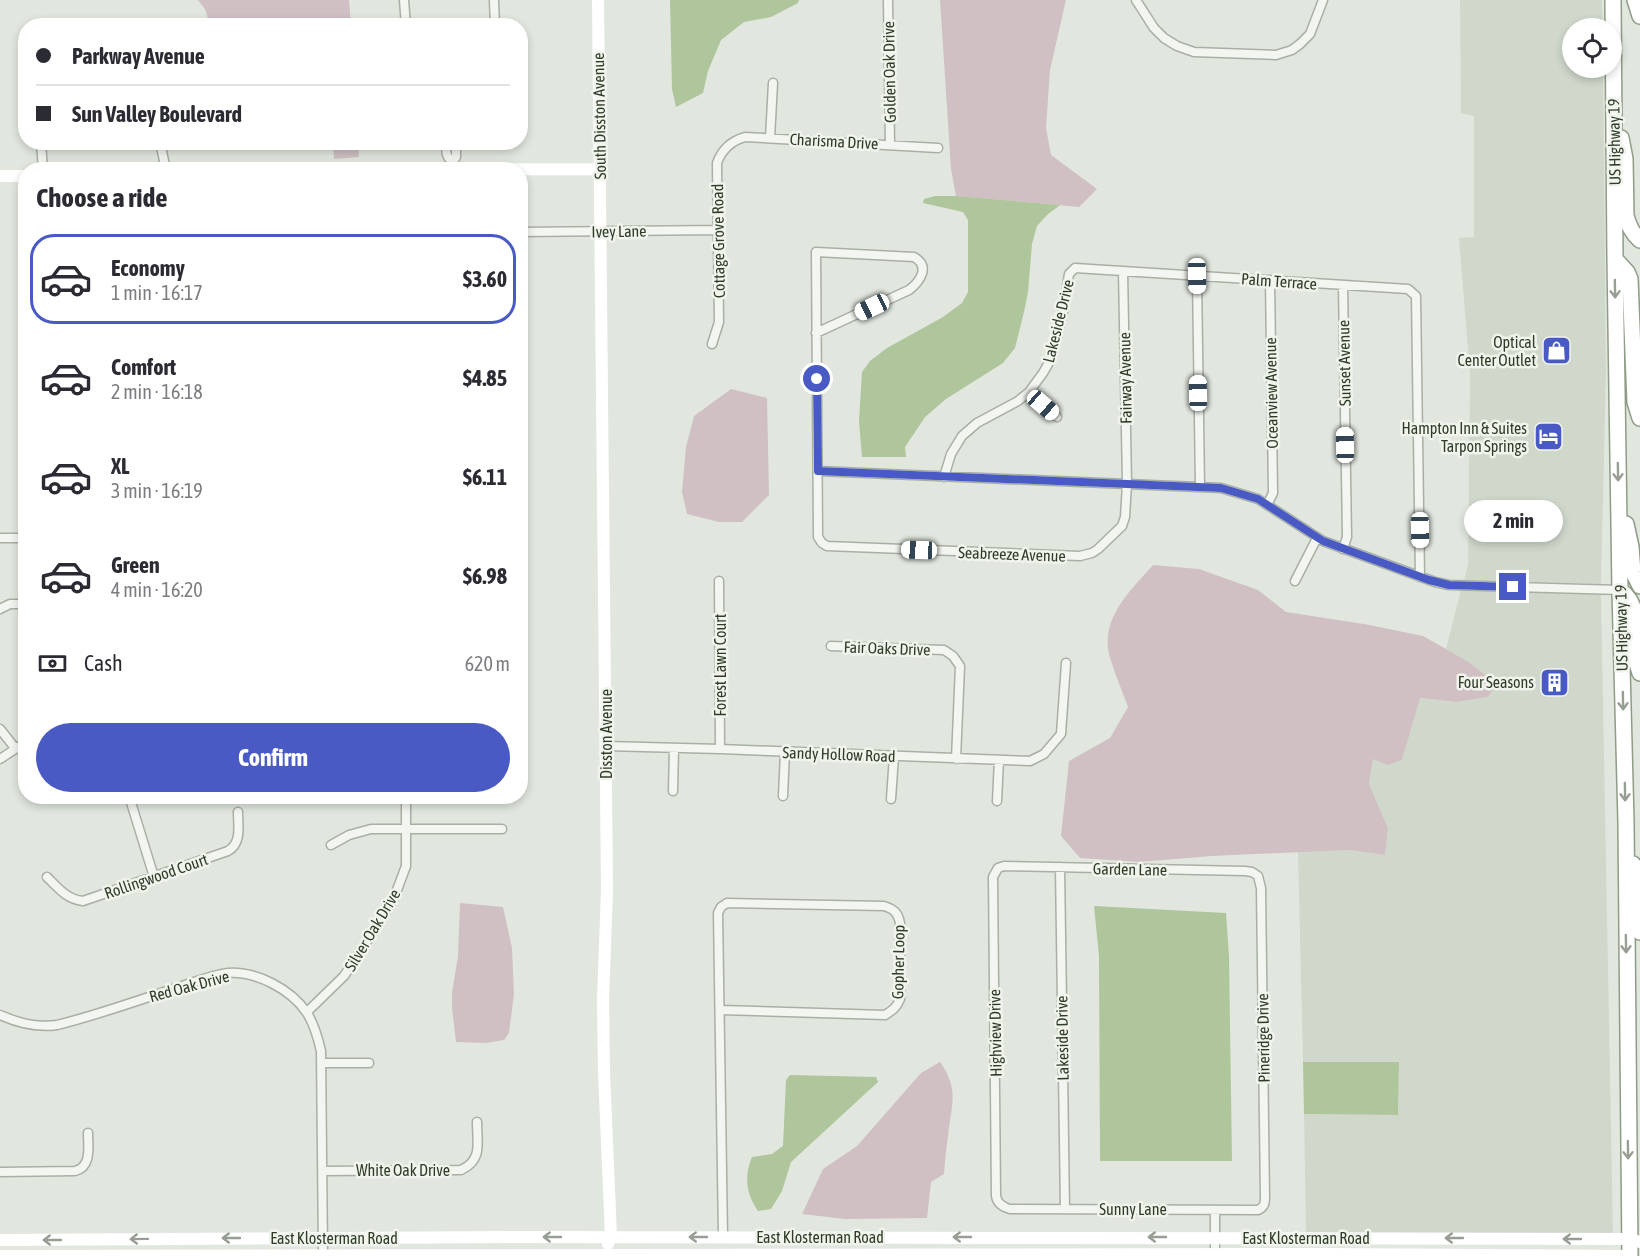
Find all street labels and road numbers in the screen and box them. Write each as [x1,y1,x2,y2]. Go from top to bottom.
street label: Golden Oak Drive [879,21,899,123]
street label: South Disston Avenue [589,53,609,179]
street label: US Highway 19 [1604,99,1625,185]
street label: Charisma Drive [789,130,879,152]
street label: Cottage Grove Road [708,184,729,298]
street label: Ivey Lane [591,222,647,241]
street label: Palm Terrace [1240,269,1318,293]
street label: Lakeside Drive [1039,278,1077,364]
street label: Sunset Avenue [1334,320,1354,406]
street label: Fairway Avenue [1115,332,1136,424]
street label: Oceanview Avenue [1261,337,1281,449]
street label: Seabreeze Avenue [958,543,1066,565]
street label: US Highway 19 [1611,585,1632,671]
street label: Forest Lawn Court [711,613,729,716]
street label: Fair Oaks Drive [843,637,931,659]
street label: Disston Avenue [597,689,615,779]
street label: Sandy Hollow Road [782,743,896,766]
street label: Rollingwood Court [102,850,211,903]
street label: Garden Lane [1093,859,1167,879]
street label: Silver Oak Drive [341,886,403,974]
street label: Gopher Loop [888,925,909,999]
street label: Red Oak Drive [147,967,231,1005]
street label: Highview Drive [985,989,1006,1077]
street label: Pineridge Drive [1253,993,1274,1083]
street label: Lakeside Drive [1052,995,1072,1081]
street label: White Oak Drive [356,1161,450,1179]
street label: Sunny Lane [1099,1200,1167,1219]
street label: East Klosterman Road [756,1228,884,1246]
street label: East Klosterman Road [270,1229,398,1247]
street label: East Klosterman Road [1242,1229,1370,1247]

